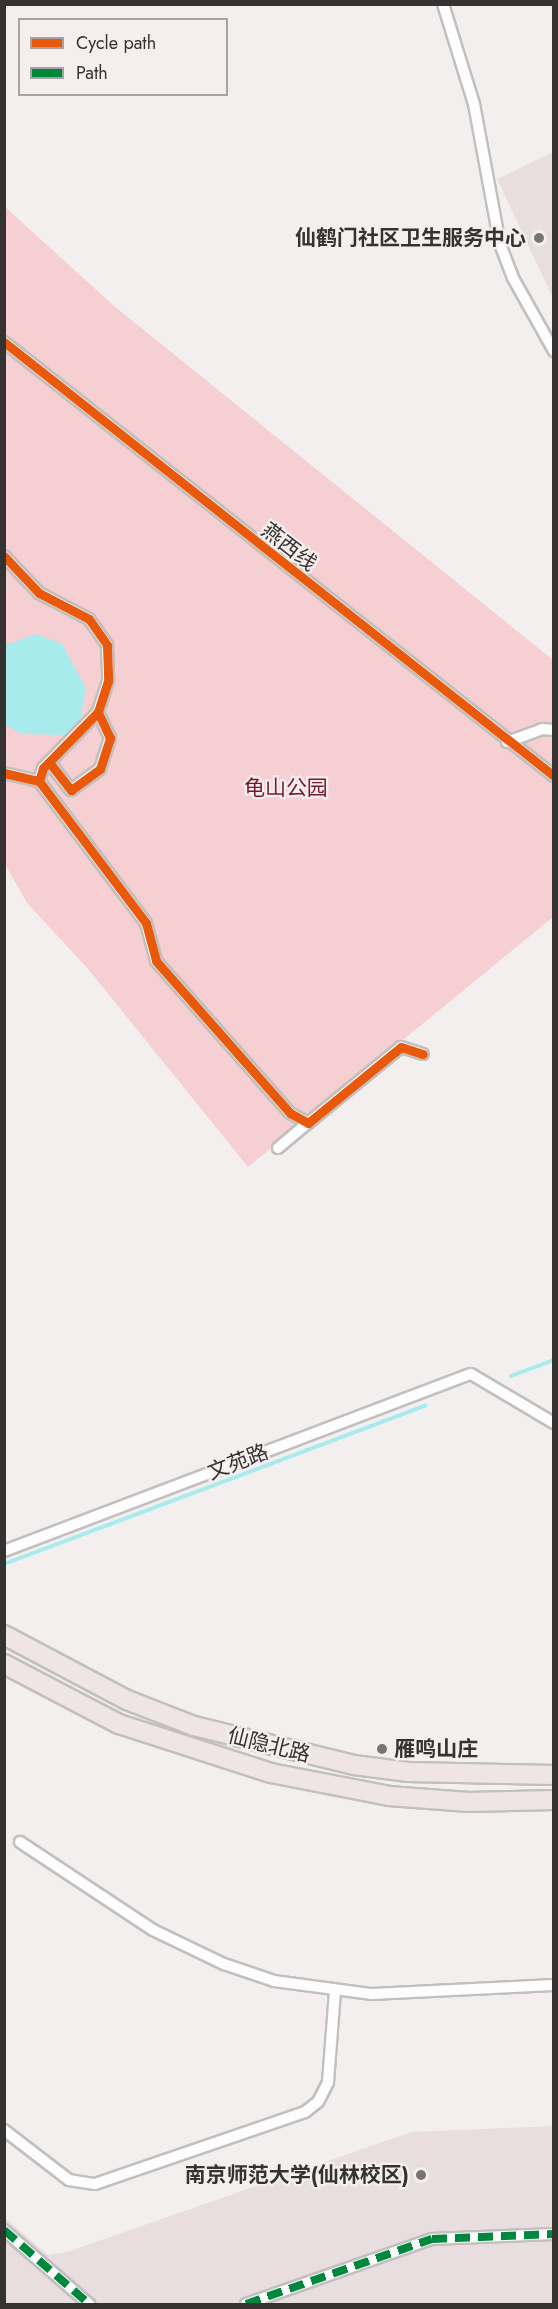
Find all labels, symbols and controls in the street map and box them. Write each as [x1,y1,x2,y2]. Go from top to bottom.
legend [18,18,228,96]
text: Cycle path [76,30,156,56]
text: Path [76,60,108,86]
place label: 仙鹤门社区卫生服务中心 [295,225,526,251]
marker: 仙鹤门社区卫生服务中心 [530,229,548,247]
street label: 燕西线 [256,518,322,576]
park label: 龟山公园 [244,775,328,801]
street label: 文苑路 [204,1439,272,1485]
street label: 仙隐北路 [225,1723,313,1767]
place label: 雁鸣山庄 [394,1736,478,1762]
marker: 雁鸣山庄 [375,1742,389,1756]
place label: 南京师范大学(仙林校区) [185,2162,409,2188]
marker: 南京师范大学(仙林校区) [414,2168,428,2182]

